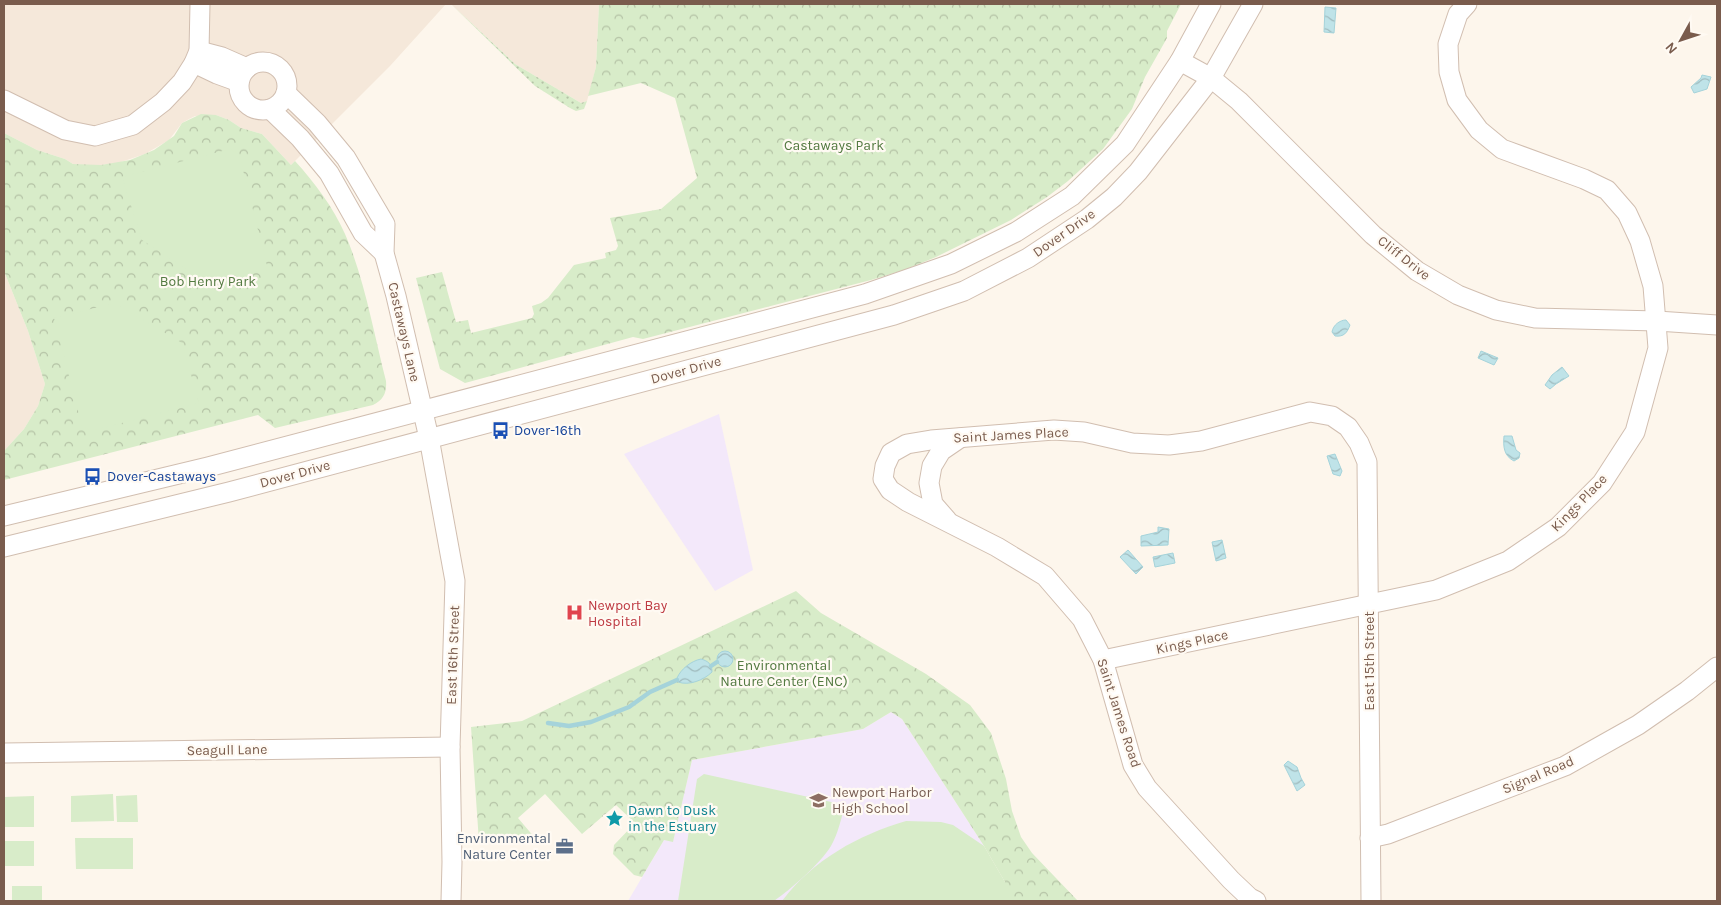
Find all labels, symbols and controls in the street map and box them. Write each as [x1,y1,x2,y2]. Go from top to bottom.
north arrow [1656,15,1706,65]
text: N [1662,39,1681,57]
park label: Castaways Park [784,137,884,154]
street label: Dover Drive [1030,205,1098,261]
street label: Cliff Drive [1374,232,1434,284]
park label: Bob Henry Park [160,273,256,290]
street label: Castaways Lane [384,281,424,383]
street label: Dover Drive [649,352,723,388]
bus stop icon: Dover-16th [490,420,510,440]
place label: Dover-16th [514,422,581,439]
street label: Saint James Place [953,423,1069,447]
street label: Dover Drive [258,456,332,492]
bus stop icon: Dover-Castaways [83,466,103,486]
place label: Dover-Castaways [107,468,216,485]
street label: Kings Place [1547,471,1611,535]
place label: Newport Bay Hospital [588,597,668,630]
hospital icon: Newport Bay Hospital [564,603,584,623]
street label: East 16th Street [443,605,463,705]
street label: East 15th Street [1361,611,1378,711]
street label: Kings Place [1154,626,1230,658]
street label: Saint James Road [1093,656,1145,770]
park label: Environmental Nature Center (ENC) [720,657,848,690]
street label: Seagull Lane [186,741,268,759]
street label: Signal Road [1500,752,1576,798]
place label: Newport Harbor High School [832,784,932,817]
school or university icon: Newport Harbor High School [808,790,828,810]
place label: Dawn to Dusk in the Estuary [628,802,717,835]
place icon: Dawn to Dusk in the Estuary [604,808,624,828]
place label: Environmental Nature Center [457,830,552,863]
office icon: Environmental Nature Center [555,836,575,856]

